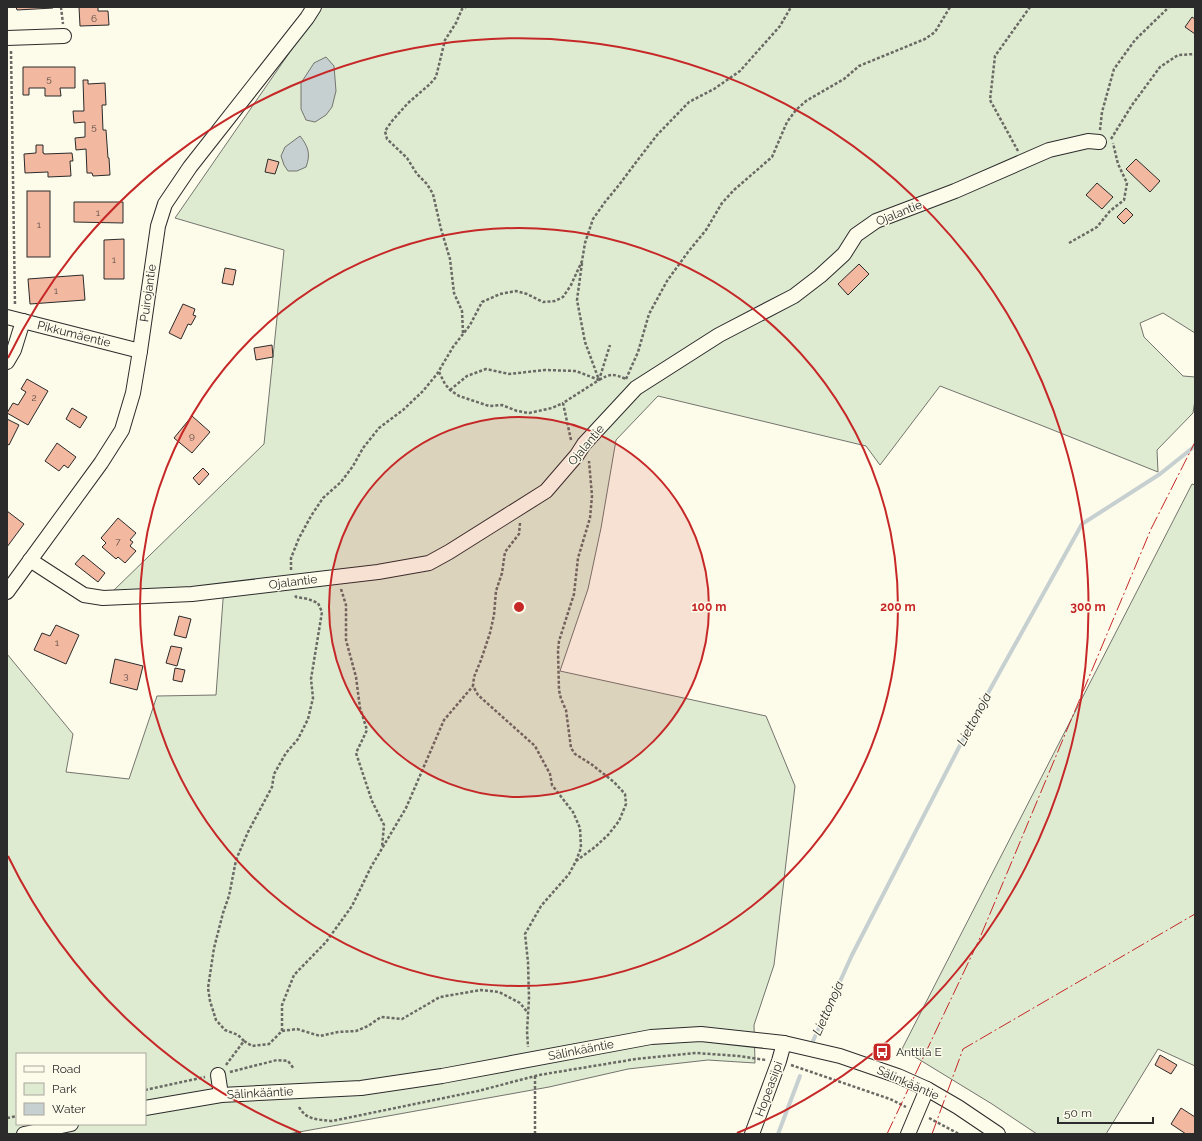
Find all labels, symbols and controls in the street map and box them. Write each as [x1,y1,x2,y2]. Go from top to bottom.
house number: 6 [91,13,97,24]
house number: 5 [46,73,52,84]
house number: 5 [91,121,97,132]
street label: Ojalantie [874,197,924,229]
house number: 1 [96,207,101,218]
house number: 1 [37,219,42,230]
house number: 1 [112,254,117,265]
street label: Puirojantie [137,263,159,323]
house number: 1 [54,285,59,296]
street label: Pikkumäentie [36,318,112,350]
house number: 2 [31,392,37,403]
street label: Ojalantie [565,422,607,468]
house number: 9 [189,430,195,441]
house number: 7 [115,536,121,547]
street label: Ojalantie [268,572,318,592]
centre of rings [512,600,526,614]
text: 100 m [692,600,726,614]
text: 200 m [880,600,916,614]
text: 300 m [1070,600,1106,614]
house number: 1 [55,637,60,648]
house number: 3 [123,670,129,681]
water label: Liettonoja [954,690,994,748]
water label: Liettonoja [809,978,847,1038]
street label: Sälinkääntie [547,1037,615,1063]
bus stop icon: Anttila E [871,1041,893,1063]
place label: Anttila E [896,1045,942,1059]
legend [16,1053,146,1125]
street label: Hopeasiipi [753,1059,785,1119]
text: Road [52,1062,81,1076]
street label: Sälinkääntie [875,1063,941,1103]
text: Park [52,1082,77,1096]
street label: Sälinkääntie [226,1084,294,1102]
scale bar [1058,1099,1153,1125]
text: Water [52,1102,86,1116]
text: 50 m [1064,1106,1092,1120]

